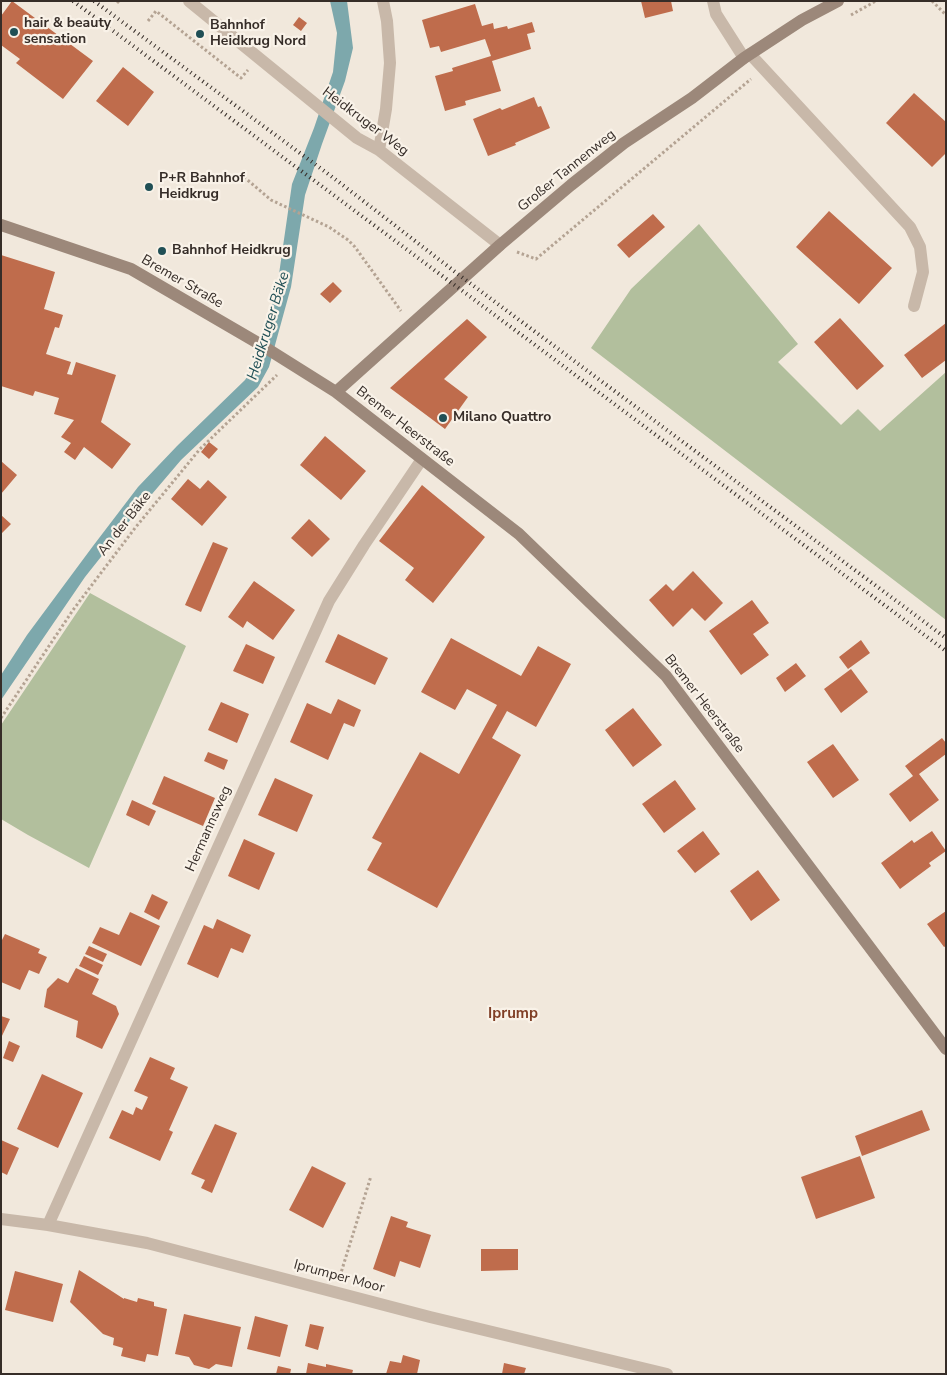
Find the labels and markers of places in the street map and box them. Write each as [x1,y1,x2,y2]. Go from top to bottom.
place label: hair & beauty sensation [24,16,111,48]
place label: Bahnhof Heidkrug Nord [210,18,306,50]
marker: hair & beauty sensation [8,26,20,38]
marker: Bahnhof Heidkrug Nord [194,28,206,40]
place label: P+R Bahnhof Heidkrug [159,171,245,203]
marker: P+R Bahnhof Heidkrug [143,181,155,193]
place label: Bahnhof Heidkrug [172,243,291,259]
marker: Bahnhof Heidkrug [156,245,168,257]
place label: Milano Quattro [453,410,551,426]
marker: Milano Quattro [437,412,449,424]

